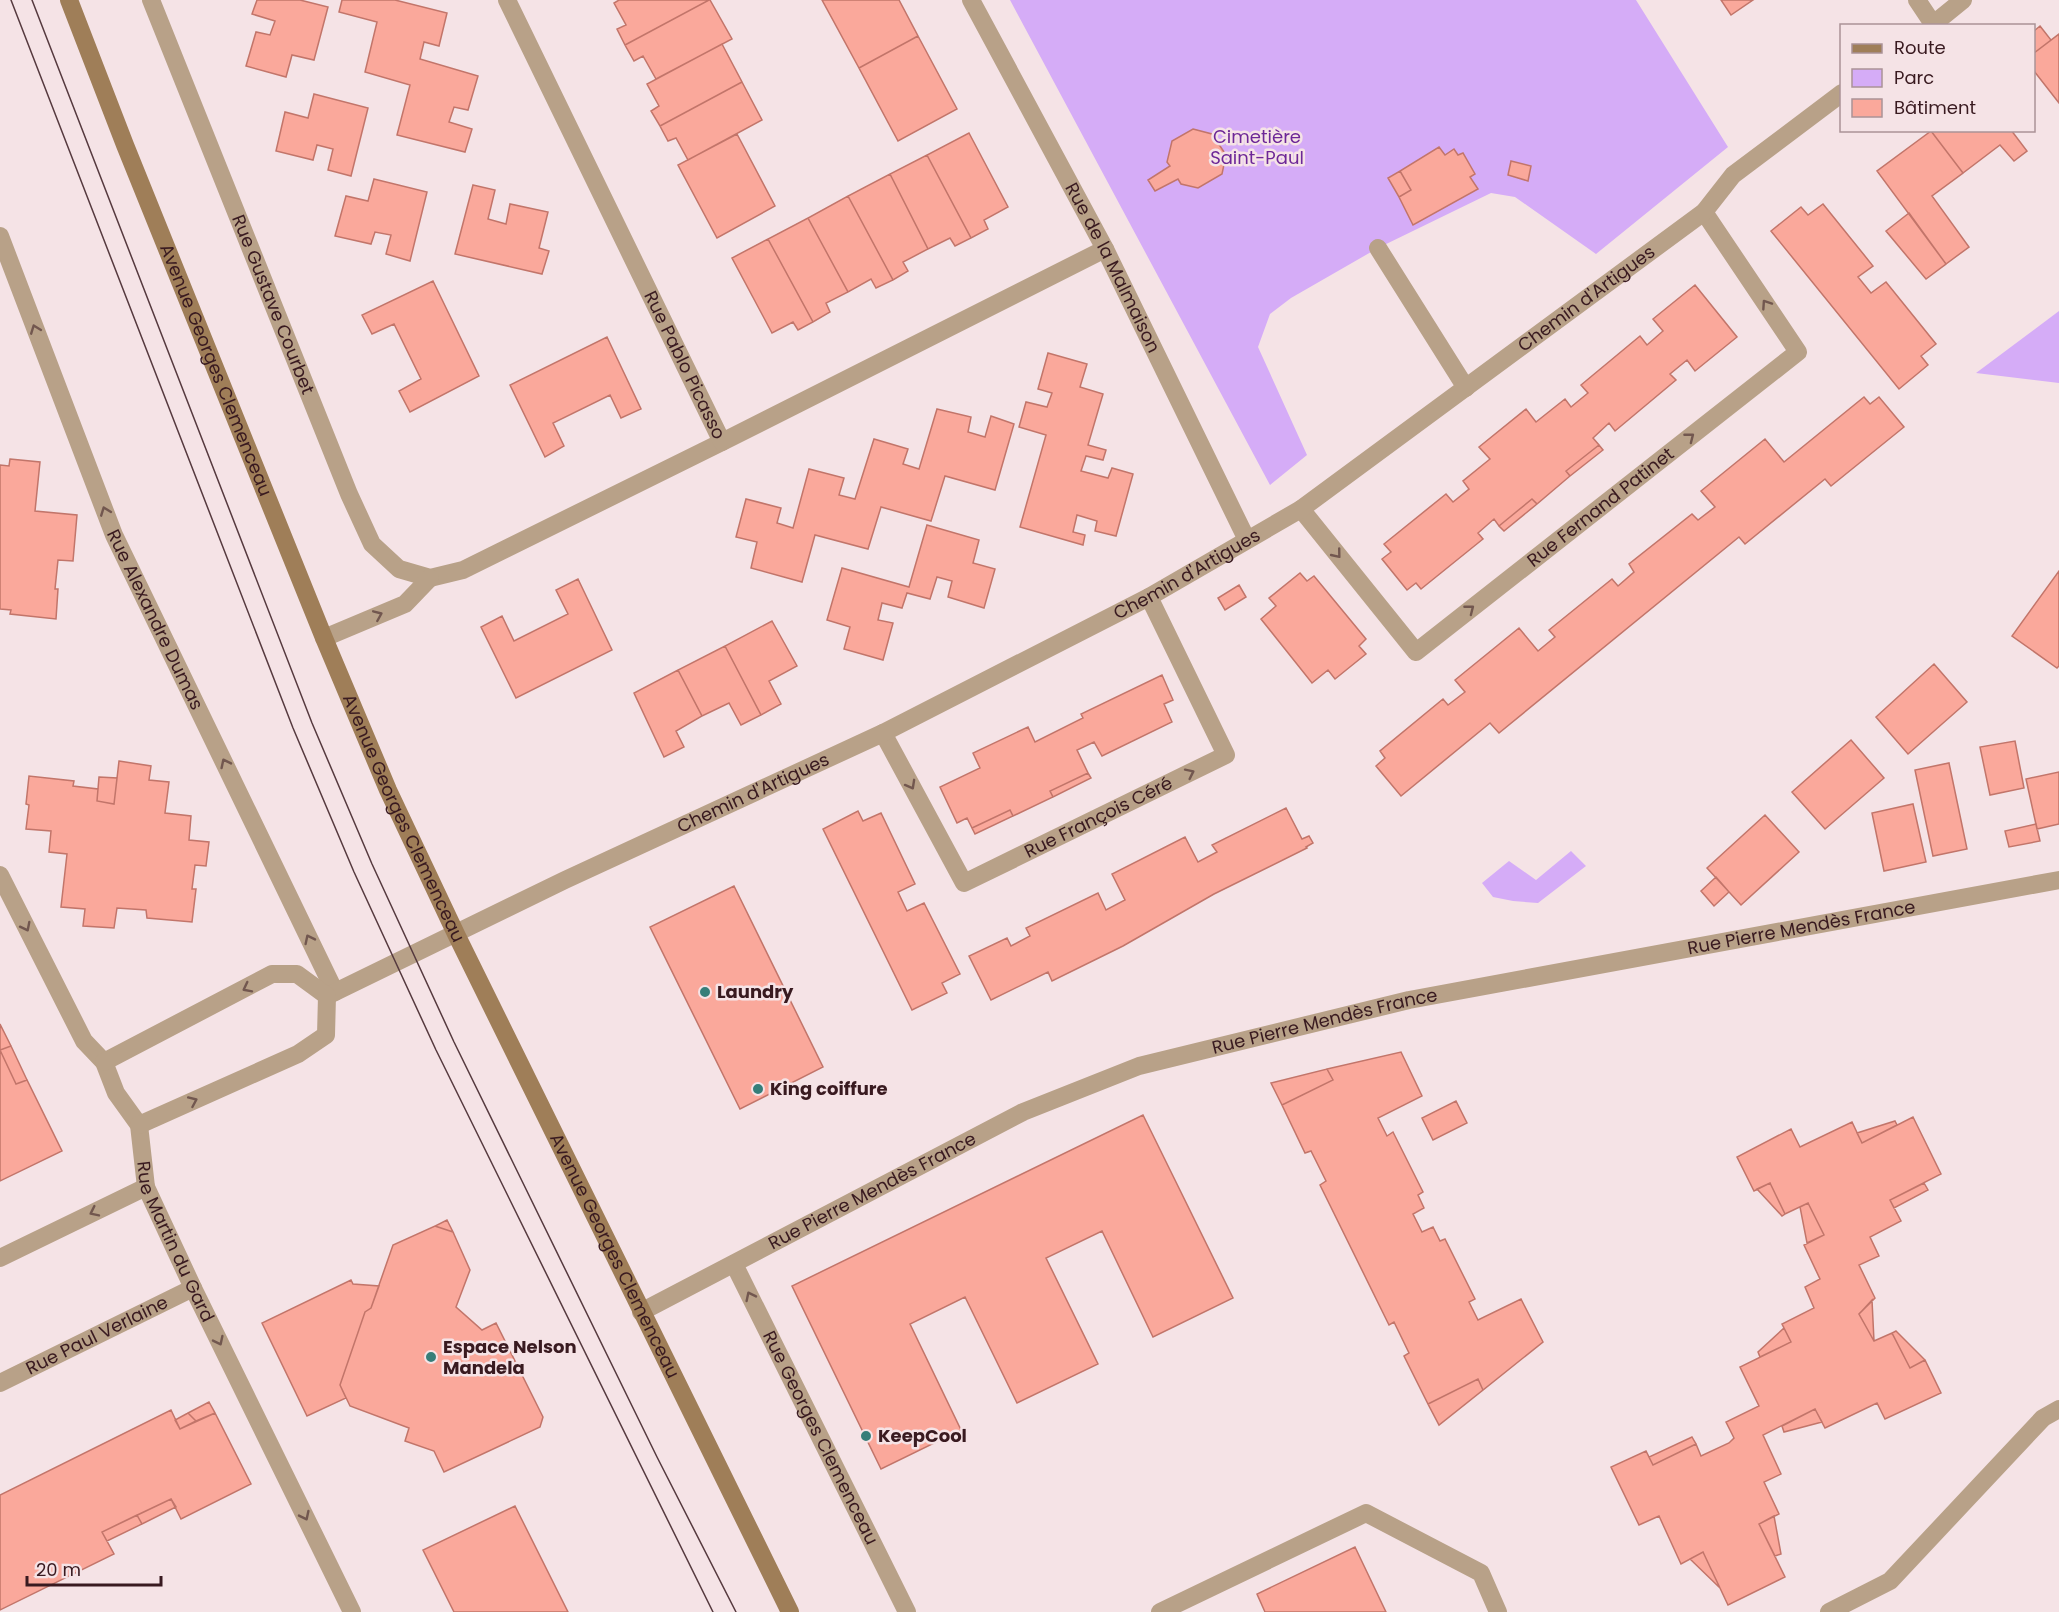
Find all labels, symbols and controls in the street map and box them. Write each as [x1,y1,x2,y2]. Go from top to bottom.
legend [1840,24,2035,132]
text: Route [1894,35,1946,60]
text: Parc [1894,65,1934,90]
text: Bâtiment [1894,95,1976,120]
park label: Cimetière Saint-Paul [1210,124,1304,170]
street label: Rue de la Malmaison [1060,178,1167,357]
street label: Rue Gustave Courbet [226,211,321,398]
street label: Chemin d'Artigues [1512,239,1660,357]
street label: Avenue Georges Clemenceau [154,240,278,500]
street label: Rue Pablo Picasso [638,286,732,443]
one-way arrow [1762,300,1773,311]
one-way arrow [30,324,43,335]
one-way arrow [1683,433,1694,444]
street label: Rue Fernand Patinet [1521,441,1679,572]
one-way arrow [100,506,113,517]
street label: Chemin d'Artigues [1109,522,1265,625]
street label: Rue Alexandre Dumas [101,525,210,714]
one-way arrow [1330,548,1341,559]
one-way arrow [1464,606,1475,617]
one-way arrow [372,610,383,622]
street label: Avenue Georges Clemenceau [337,690,471,946]
street label: Chemin d'Artigues [673,747,833,839]
one-way arrow [220,759,232,770]
one-way arrow [1184,768,1195,780]
street label: Rue François Céré [1020,770,1176,864]
one-way arrow [904,778,915,789]
street label: Rue Pierre Mendès France [1685,894,1917,960]
one-way arrow [19,921,31,932]
one-way arrow [305,934,317,945]
place label: Laundry [717,979,794,1004]
one-way arrow [242,980,253,992]
street label: Rue Pierre Mendès France [1209,982,1439,1060]
marker: Laundry [698,985,712,999]
place label: King coiffure [770,1076,888,1101]
marker: King coiffure [751,1082,765,1096]
one-way arrow [186,1096,197,1108]
street label: Rue Pierre Mendès France [764,1126,980,1255]
street label: Avenue Georges Clemenceau [544,1129,686,1382]
street label: Rue Martin du Gard [131,1160,221,1326]
one-way arrow [89,1205,100,1217]
street label: Rue Paul Verlaine [21,1289,172,1380]
one-way arrow [745,1292,757,1303]
street label: Rue Georges Clemenceau [757,1326,885,1549]
one-way arrow [211,1334,223,1345]
place label: Espace Nelson Mandela [443,1334,577,1380]
marker: Espace Nelson Mandela [424,1350,438,1364]
place label: KeepCool [878,1423,967,1448]
marker: KeepCool [859,1429,873,1443]
one-way arrow [297,1510,309,1521]
scale bar [27,1549,160,1587]
text: 20 m [36,1557,81,1582]

